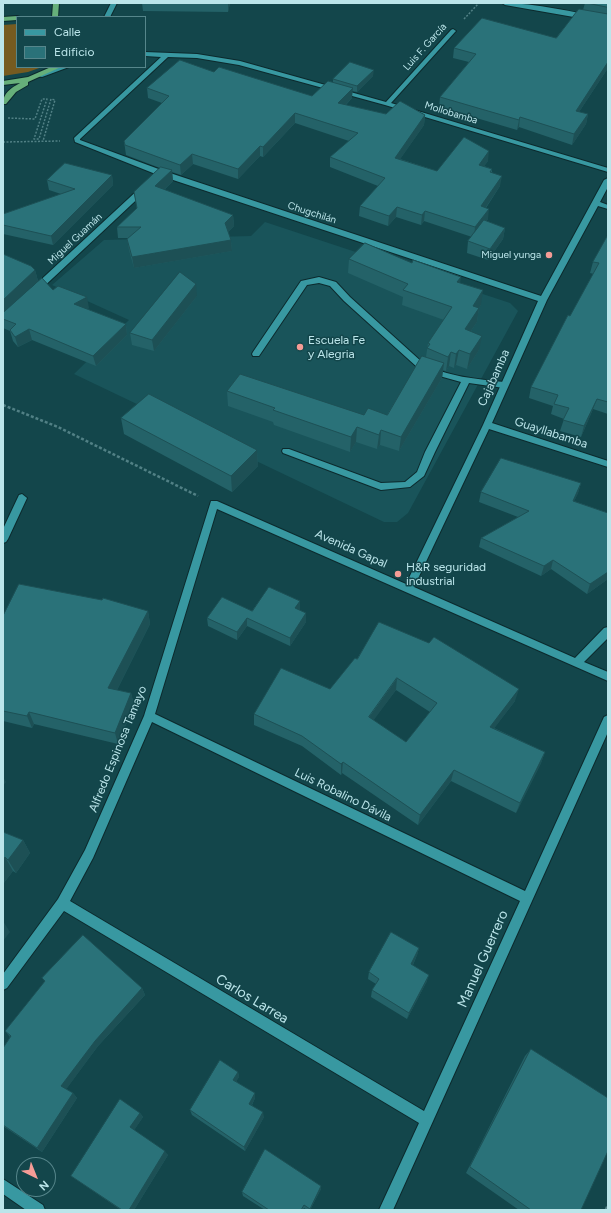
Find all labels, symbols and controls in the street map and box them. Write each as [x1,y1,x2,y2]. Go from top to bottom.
legend [16,16,146,68]
street label: Luis F. García [401,21,449,73]
text: Calle [54,25,81,39]
text: Edificio [54,45,94,59]
street label: Mollobamba [423,99,479,127]
street label: Chugchilán [286,200,338,226]
street label: Miguel Guamán [45,211,105,267]
place label: Miguel yunga [481,249,541,261]
marker: Miguel yunga [544,250,554,260]
place label: Escuela Fe y Alegria [308,333,365,361]
marker: Escuela Fe y Alegria [295,342,305,352]
street label: Cajabamba [475,347,513,409]
street label: Guayllabamba [513,414,589,452]
street label: Avenida Gapal [313,527,389,571]
place label: H&R seguridad industrial [406,560,486,588]
marker: H&R seguridad industrial [393,569,403,579]
street label: Alfredo Espinosa Tamayo [86,684,150,814]
street label: Luis Robalino Dávila [292,765,394,825]
street label: Manuel Guerrero [454,908,512,1010]
street label: Carlos Larrea [213,971,291,1027]
north arrow [16,1157,56,1197]
text: N [36,1178,51,1193]

